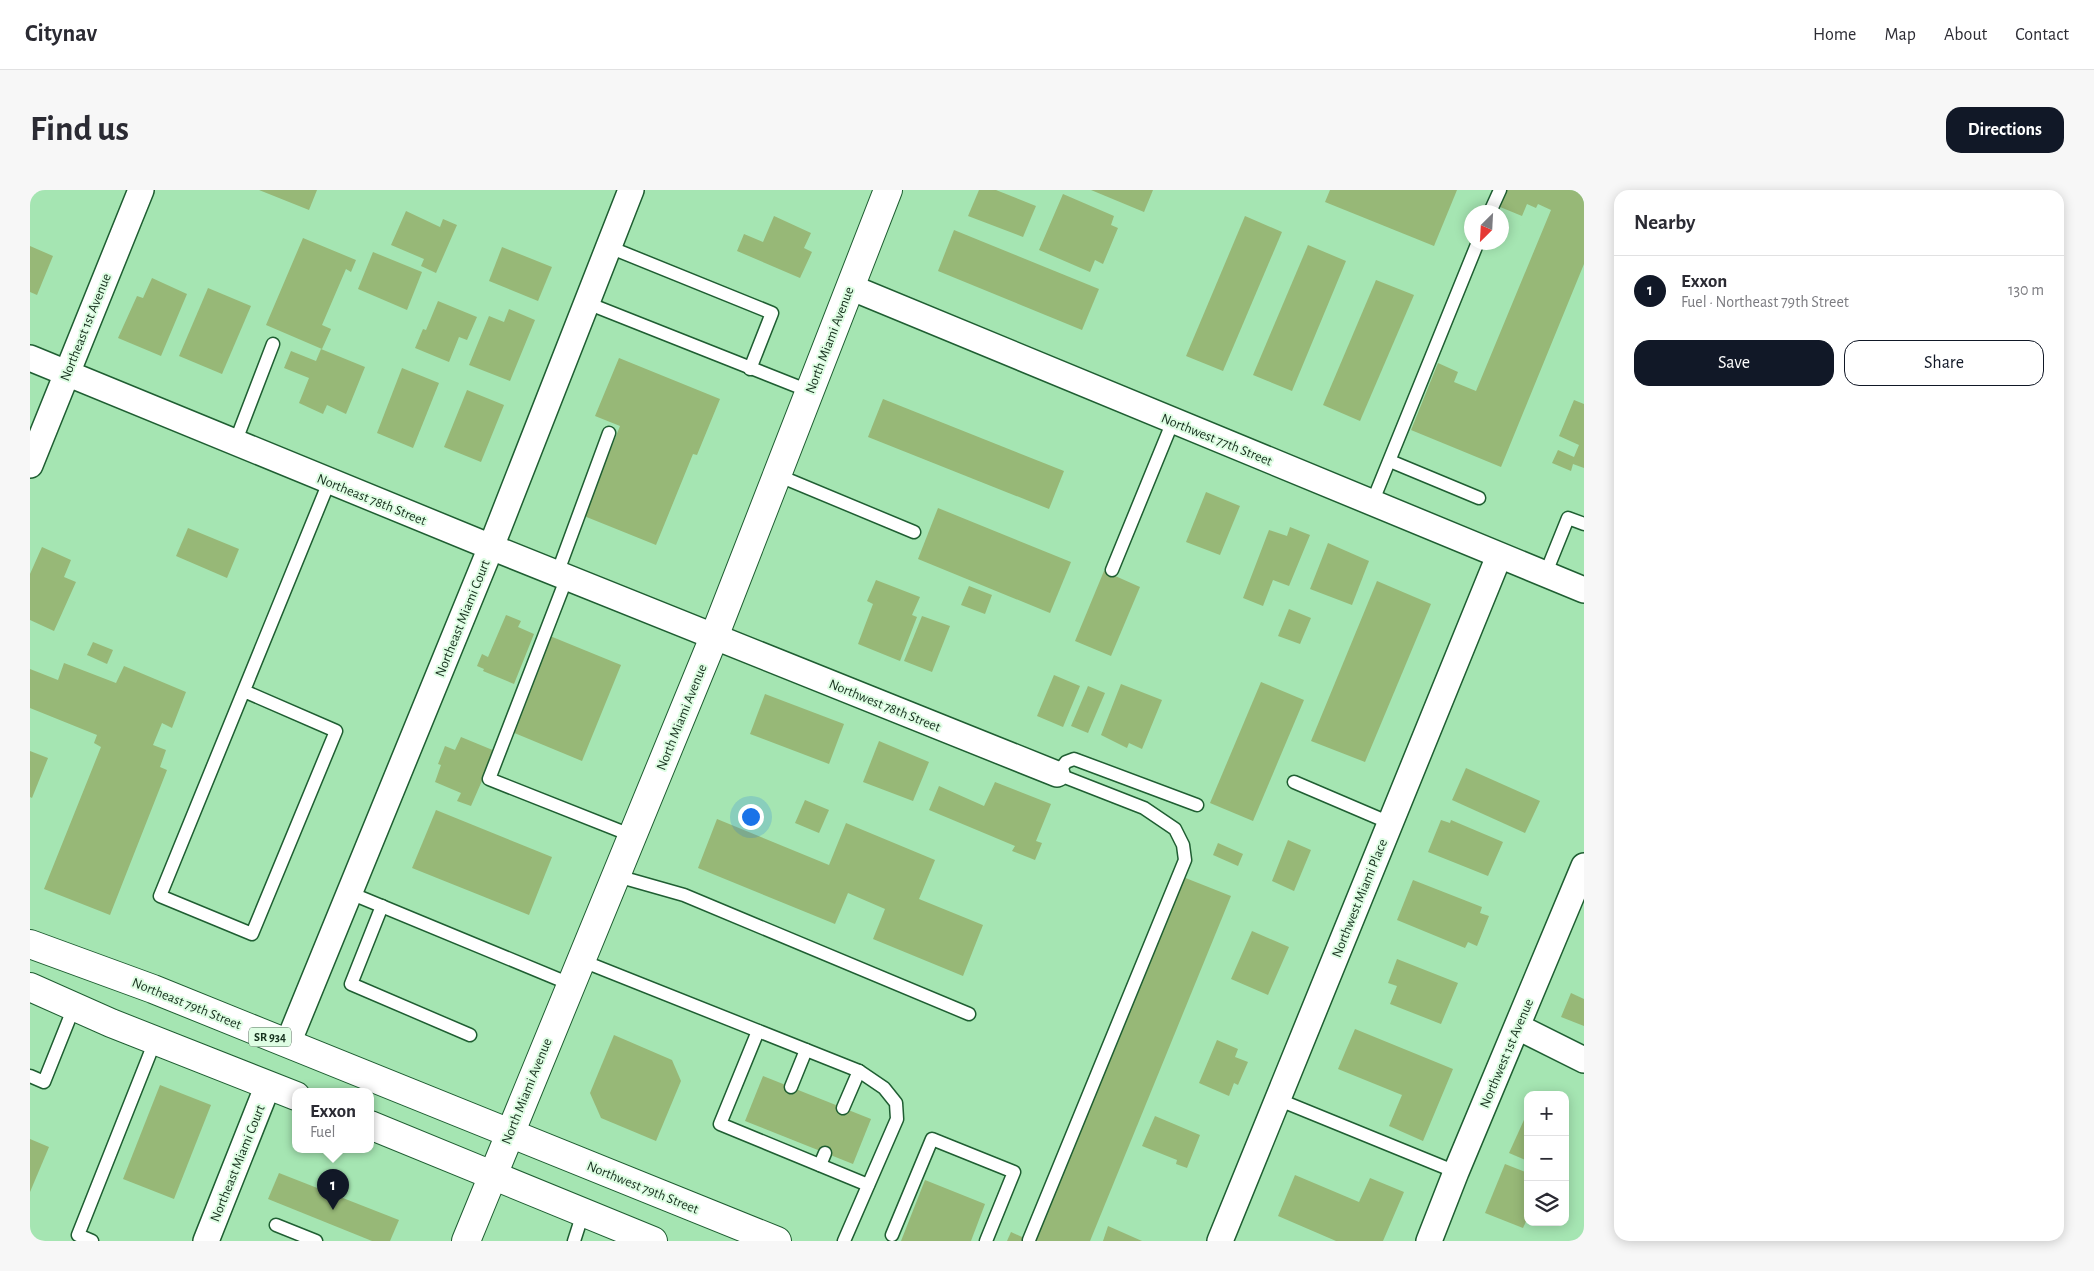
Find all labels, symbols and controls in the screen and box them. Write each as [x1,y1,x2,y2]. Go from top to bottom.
text: Citynav [25,22,97,46]
text: Home [1813,26,1856,44]
text: Map [1884,26,1916,44]
text: About [1944,26,1987,44]
text: Contact [2015,26,2069,44]
button: Directions [1946,107,2064,153]
text: Find us [30,112,129,147]
north arrow [1464,205,1509,250]
text: Nearby [1634,212,1695,233]
street label: Northeast 1st Avenue [58,272,114,383]
text: Exxon [1681,272,1727,291]
text: 1 [1647,282,1653,298]
text: 130 m [2008,282,2044,298]
street label: North Miami Avenue [803,285,857,396]
text: Fuel · Northeast 79th Street [1681,294,1849,310]
button: Save [1634,340,1834,386]
button: Share [1844,340,2044,386]
street label: Northwest 77th Street [1159,411,1275,469]
street label: Northeast 78th Street [315,472,429,528]
street label: Northeast Miami Court [433,557,493,679]
street label: North Miami Avenue [654,662,710,772]
street label: Northwest 78th Street [827,677,943,735]
your location [738,804,764,830]
street label: Northwest Miami Place [1330,837,1390,960]
street label: Northeast 79th Street [130,976,244,1032]
street label: Northwest 1st Avenue [1478,997,1536,1110]
road number: SR 934 [249,1028,291,1046]
street label: North Miami Avenue [499,1036,555,1146]
popup [292,1088,374,1153]
map controls [1524,1091,1569,1226]
button: + [1524,1091,1569,1136]
street label: Northeast Miami Court [208,1102,268,1224]
text: Exxon [310,1102,356,1121]
text: Fuel [310,1124,336,1140]
button: − [1524,1136,1569,1181]
street label: Northwest 79th Street [585,1159,701,1217]
pin: 1 [317,1169,349,1210]
button: layers [1524,1181,1569,1226]

